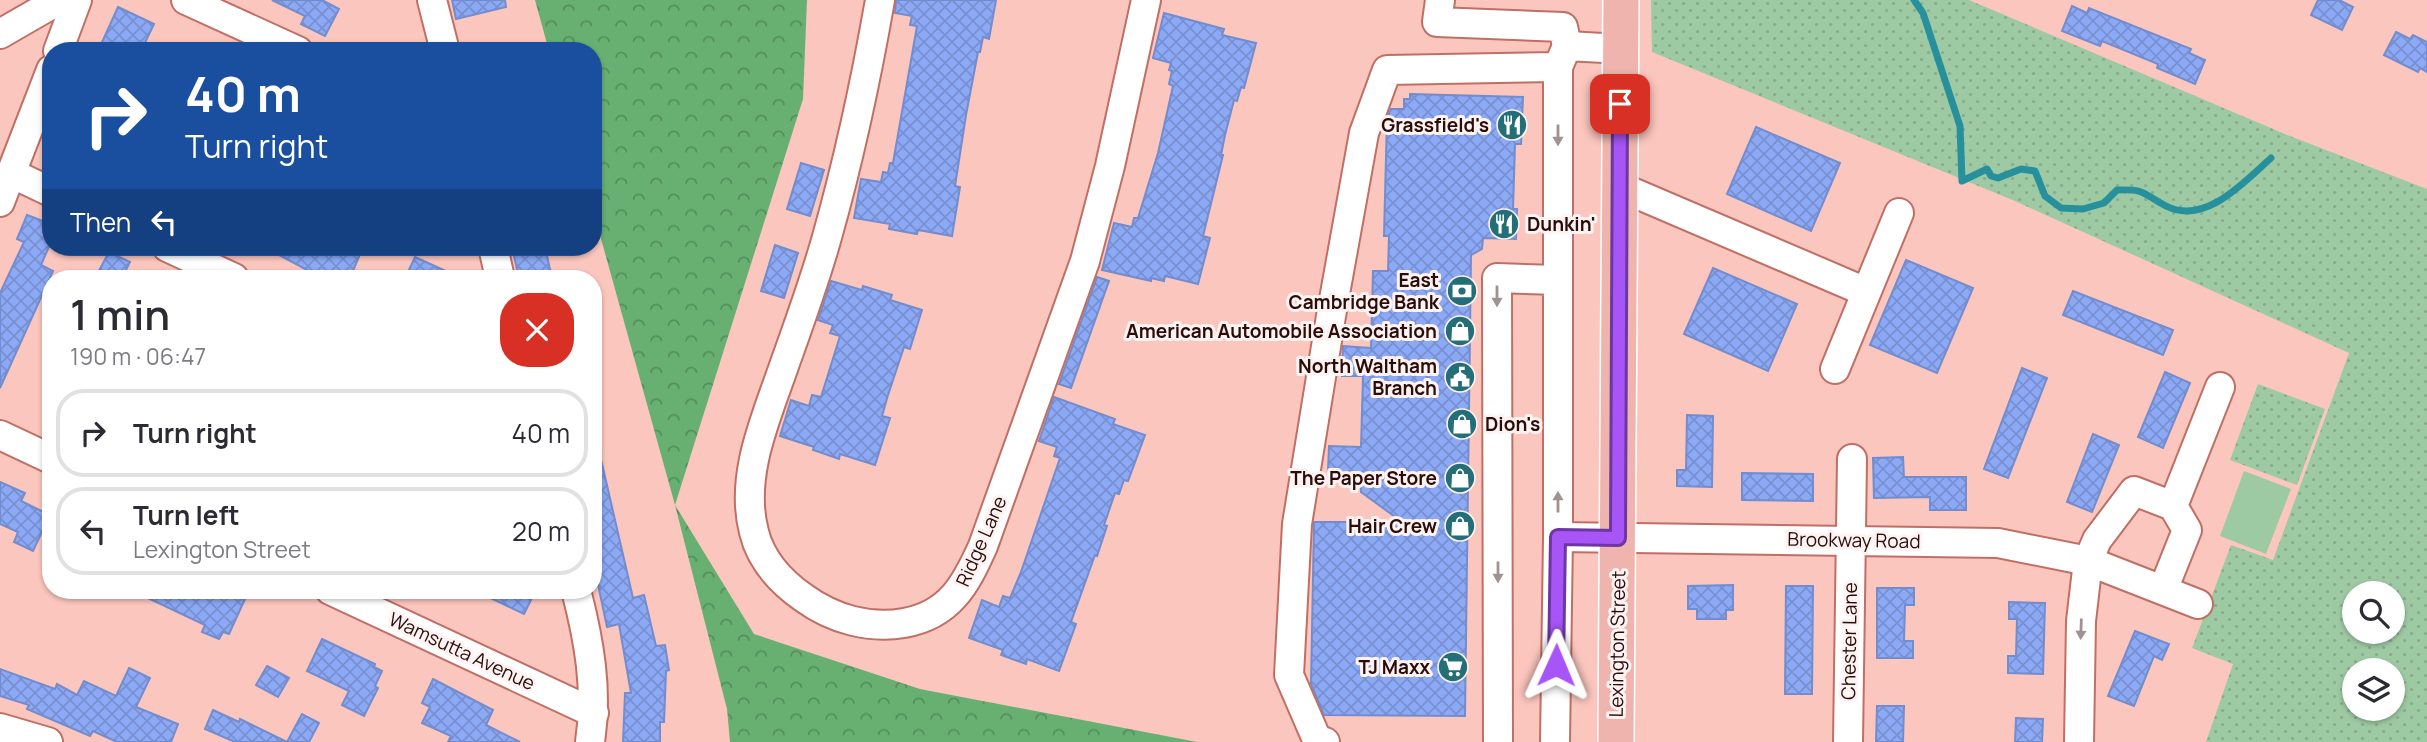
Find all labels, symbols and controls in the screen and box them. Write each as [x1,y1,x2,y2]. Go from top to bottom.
text: 40 m [185,60,301,127]
icon: right [70,70,161,161]
pin [1590,74,1650,134]
icon: arrive [1601,85,1639,123]
restaurant icon: Grassfield's [1495,108,1529,142]
place label: Grassfield's [1381,112,1489,138]
text: Turn right [185,124,328,168]
one-way arrow [1552,124,1564,146]
icon: left [145,203,183,241]
text: Then [70,204,131,240]
restaurant icon: Dunkin' [1487,207,1521,241]
place label: Dunkin' [1527,211,1596,237]
place label: East Cambridge Bank [1289,267,1440,315]
bank icon: East Cambridge Bank [1445,274,1479,308]
text: 1 min [70,285,170,343]
one-way arrow [1491,285,1503,307]
button: close [500,293,574,367]
shop icon: American Automobile Association [1443,314,1477,348]
place label: American Automobile Association [1126,318,1437,344]
text: 190 m · 06:47 [70,340,206,372]
place label: North Waltham Branch [1298,353,1437,401]
public building icon: North Waltham Branch [1443,360,1477,394]
shop icon: Dion's [1445,407,1479,441]
place label: Dion's [1485,411,1540,437]
icon: right [74,414,112,452]
text: Turn right [133,415,257,451]
text: 40 m [512,415,570,451]
shop icon: The Paper Store [1443,461,1477,495]
place label: The Paper Store [1290,465,1437,491]
one-way arrow [1552,491,1564,513]
street label: Ridge Lane [950,492,1012,590]
text: Turn left [133,497,240,533]
shop icon: Hair Crew [1443,509,1477,543]
icon: left [74,512,112,550]
text: 20 m [512,513,570,549]
place label: Hair Crew [1348,513,1437,539]
street label: Brookway Road [1787,526,1921,554]
text: Lexington Street [133,533,311,565]
one-way arrow [1492,561,1504,583]
street label: Lexington Street [1603,570,1631,718]
map controls [2342,581,2405,721]
button: search [2342,581,2405,644]
street label: Chester Lane [1835,582,1863,700]
street label: Wamsutta Avenue [385,606,539,696]
one-way arrow [2075,618,2087,640]
position arrow [1519,628,1593,702]
supermarket icon: TJ Maxx [1436,650,1470,684]
place label: TJ Maxx [1358,654,1430,680]
button: layers [2342,658,2405,721]

